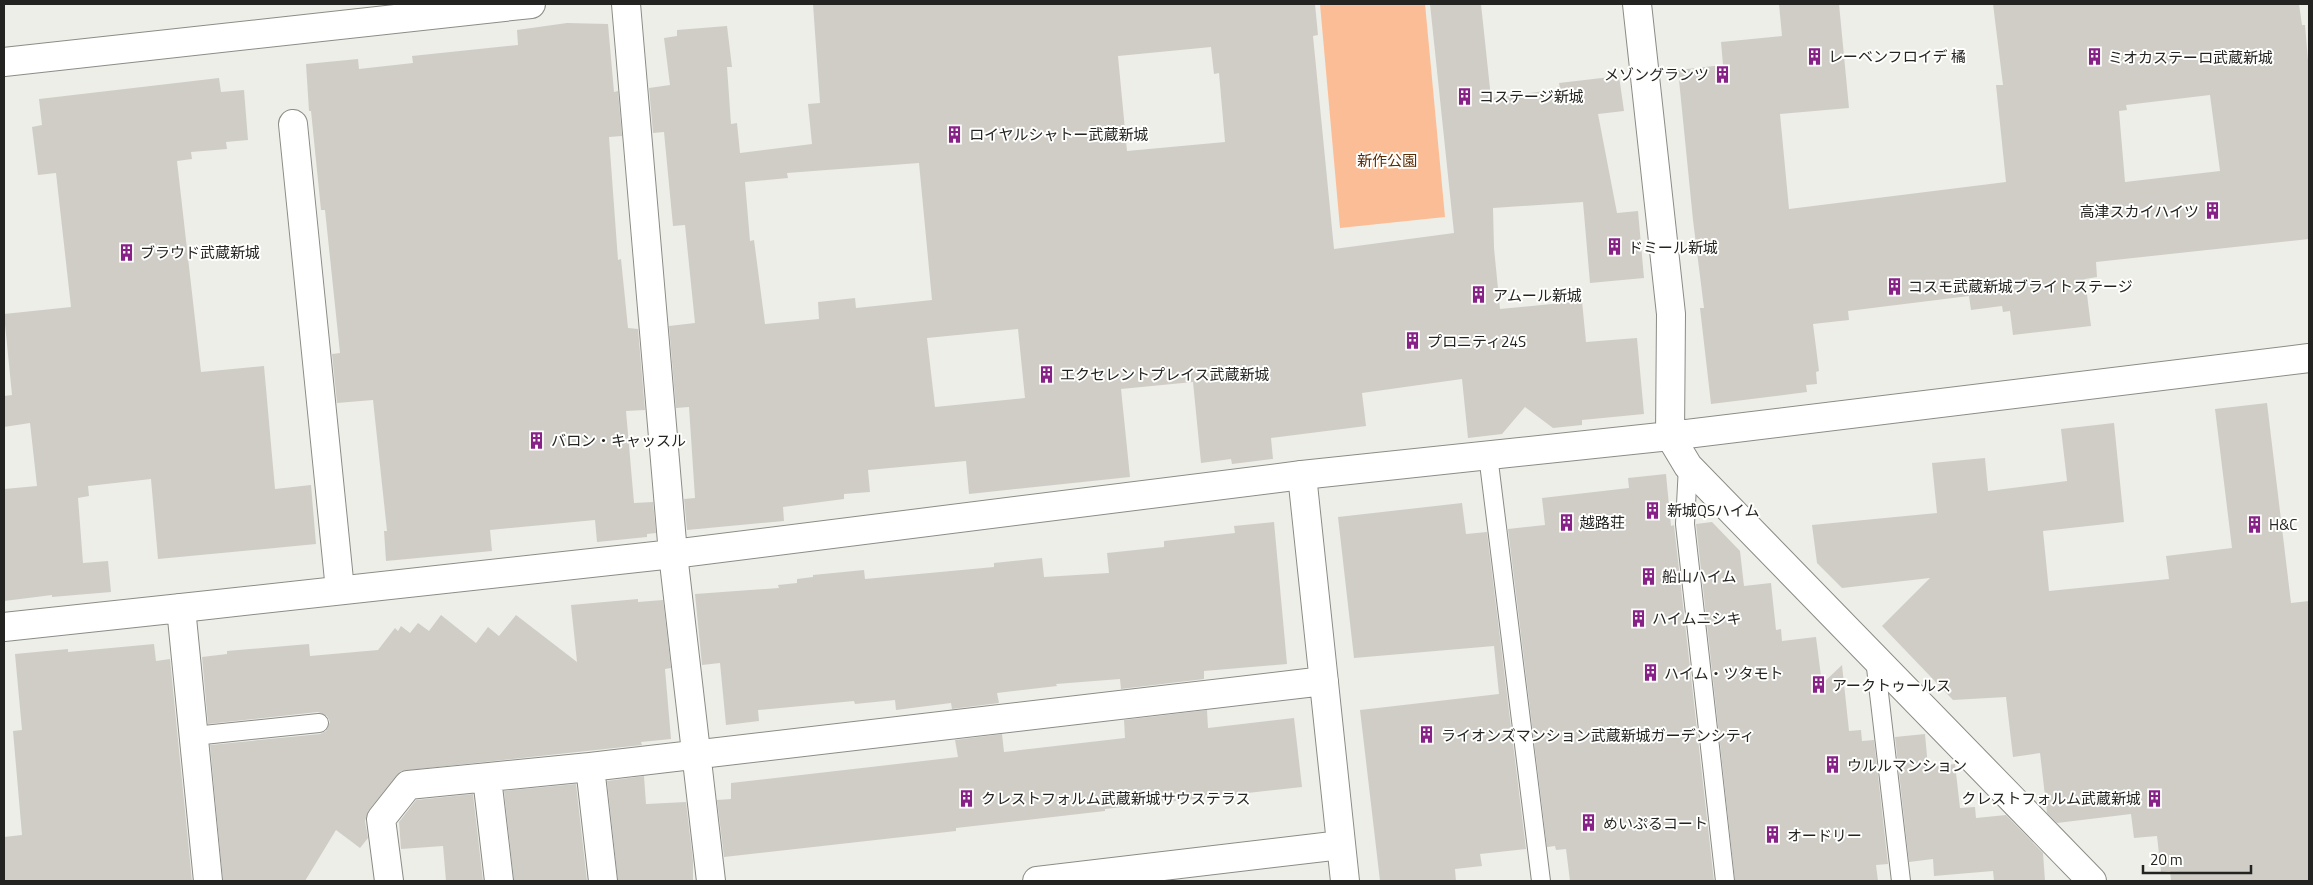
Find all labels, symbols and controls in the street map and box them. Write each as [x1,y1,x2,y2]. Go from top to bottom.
place label: レーベンフロイデ 橘 [1828,45,1966,68]
building icon: レーベンフロイデ 橘 [1804,46,1824,66]
place label: ミオカステーロ武蔵新城 [2108,46,2273,69]
building icon: ミオカステーロ武蔵新城 [2084,47,2104,67]
place label: メゾングランツ [1604,63,1709,86]
building icon: メゾングランツ [1713,64,1733,84]
place label: コステージ新城 [1479,85,1584,108]
building icon: コステージ新城 [1455,86,1475,106]
place label: ロイヤルシャトー武蔵新城 [969,123,1149,146]
building icon: ロイヤルシャトー武蔵新城 [945,124,965,144]
park label: 新作公園 [1357,149,1417,172]
place label: 高津スカイハイツ [2080,200,2199,223]
building icon: 高津スカイハイツ [2203,201,2223,221]
place label: ドミール新城 [1628,236,1718,259]
building icon: ドミール新城 [1604,237,1624,257]
place label: ブラウド武蔵新城 [140,241,260,264]
building icon: ブラウド武蔵新城 [116,242,136,262]
place label: コスモ武蔵新城ブライトステージ [1908,275,2133,298]
building icon: コスモ武蔵新城ブライトステージ [1884,276,1904,296]
place label: アムール新城 [1493,284,1582,307]
building icon: アムール新城 [1469,285,1489,305]
place label: プロニティ24S [1427,330,1526,353]
building icon: プロニティ24S [1403,331,1423,351]
place label: エクセレントプレイス武蔵新城 [1060,363,1270,386]
building icon: エクセレントプレイス武蔵新城 [1036,364,1056,384]
place label: バロン・キャッスル [551,429,686,452]
building icon: バロン・キャッスル [527,430,547,450]
place label: 新城QSハイム [1667,499,1759,522]
building icon: 新城QSハイム [1643,500,1663,520]
place label: 越路荘 [1579,511,1625,534]
building icon: 越路荘 [1556,512,1576,532]
place label: H&C [2269,513,2298,536]
building icon: H&C [2245,514,2265,534]
place label: 船山ハイム [1662,565,1736,588]
building icon: 船山ハイム [1638,566,1658,586]
place label: ハイムニシキ [1652,607,1741,630]
building icon: ハイムニシキ [1628,608,1648,628]
place label: ハイム・ツタモト [1664,662,1783,685]
building icon: ハイム・ツタモト [1640,663,1660,683]
place label: アークトゥールス [1832,674,1951,697]
building icon: アークトゥールス [1808,675,1828,695]
place label: ライオンズマンション武蔵新城ガーデンシティ [1441,724,1755,747]
building icon: ライオンズマンション武蔵新城ガーデンシティ [1417,725,1437,745]
place label: ウルルマンション [1847,754,1967,777]
building icon: ウルルマンション [1823,755,1843,775]
place label: クレストフォルム武蔵新城サウステラス [981,787,1250,810]
place label: クレストフォルム武蔵新城 [1961,787,2141,810]
building icon: クレストフォルム武蔵新城サウステラス [957,788,977,808]
building icon: クレストフォルム武蔵新城 [2145,788,2165,808]
place label: めいぷるコート [1603,812,1708,835]
building icon: めいぷるコート [1579,813,1599,833]
place label: オードリー [1787,824,1862,847]
building icon: オードリー [1763,825,1783,845]
scale bar [2143,842,2250,874]
text: 20 m [2150,848,2183,871]

